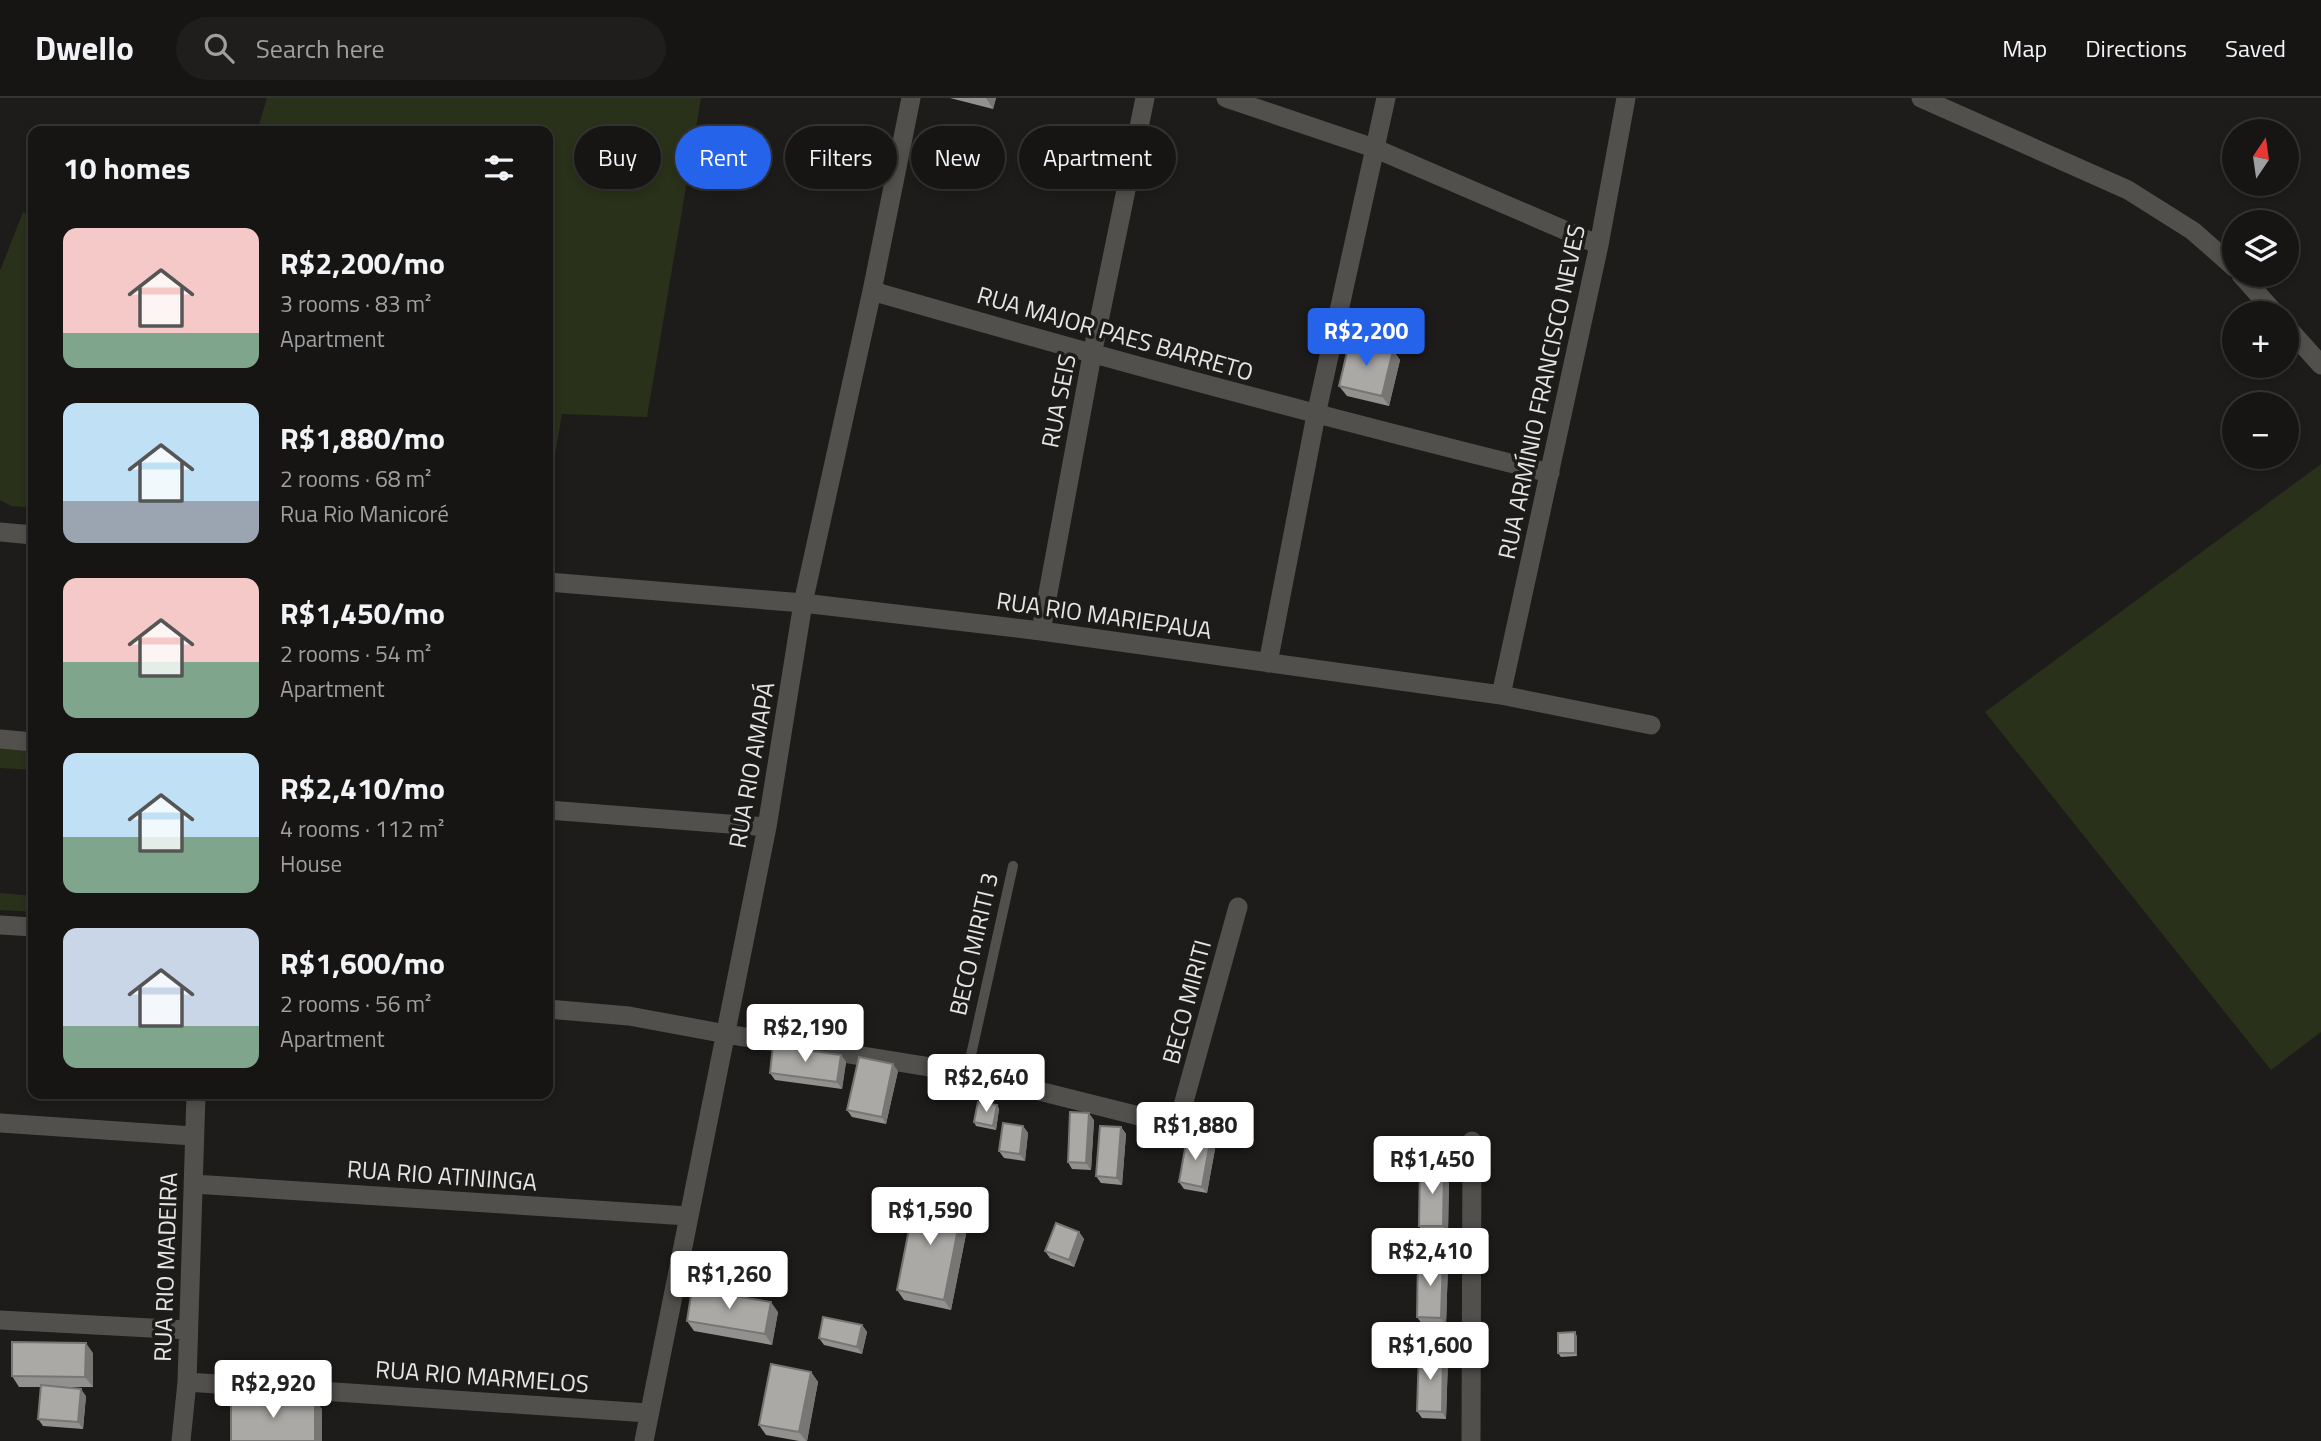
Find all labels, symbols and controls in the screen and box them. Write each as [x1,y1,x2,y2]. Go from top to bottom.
search box [176,17,666,80]
text: Dwello [35,23,134,73]
icon: search [200,29,238,67]
text: Search here [256,29,385,68]
text: Map [2002,30,2047,66]
text: Directions [2085,30,2187,66]
text: Saved [2225,30,2286,66]
north arrow [2222,119,2300,196]
map controls [2222,119,2299,469]
chip: Buy [574,126,661,189]
chip: Rent [675,126,771,189]
chip: Filters [785,126,897,189]
chip: New [911,126,1005,189]
chip: Apartment [1019,126,1176,189]
text: 10 homes [63,145,190,191]
icon: filters [480,149,518,187]
button: layers [2222,210,2299,287]
street label: RUA ARMÍNIO FRANCISCO NEVES [1488,221,1594,562]
text: R$2,200/mo [280,240,445,286]
icon: home [119,256,203,340]
street label: RUA MAJOR PAES BARRETO [973,276,1258,390]
text: 3 rooms · 83 m² [280,286,431,321]
button: + [2222,301,2299,378]
pin: R$2,200 [1301,308,1431,368]
text: R$2,200 [1324,313,1408,348]
text: Apartment [280,321,385,356]
street label: RUA SEIS [1031,351,1085,451]
button: − [2222,392,2299,469]
text: R$1,880/mo [280,415,445,461]
icon: home [119,431,203,515]
text: 2 rooms · 68 m² [280,461,431,496]
text: Rua Rio Manicoré [280,496,449,531]
street label: RUA RIO MARIEPAUA [994,582,1214,648]
text: R$1,450/mo [280,590,445,636]
icon: home [119,606,203,690]
text: 2 rooms · 54 m² [280,636,431,671]
text: Apartment [280,671,385,706]
street label: RUA RIO AMAPÁ [719,679,783,851]
text: R$2,410/mo [280,765,445,811]
icon: home [119,781,203,865]
text: 4 rooms · 112 m² [280,811,444,846]
text: House [280,846,342,881]
street label: BECO MIRITI 3 [939,869,1007,1019]
street label: BECO MIRITI [1152,936,1220,1068]
text: R$1,600/mo [280,940,445,986]
icon: home [119,956,203,1040]
text: 2 rooms · 56 m² [280,986,431,1021]
pin: R$2,190 [740,1004,870,1064]
text: R$2,190 [763,1009,847,1044]
text: Apartment [280,1021,385,1056]
pin: R$2,640 [921,1054,1051,1114]
text: R$2,640 [944,1059,1028,1094]
pin: R$1,880 [1130,1102,1260,1162]
text: R$1,880 [1153,1107,1237,1142]
pin: R$1,450 [1367,1136,1497,1196]
text: R$1,450 [1390,1141,1474,1176]
street label: RUA RIO ATININGA [346,1150,538,1200]
street label: RUA RIO MADEIRA [144,1172,186,1362]
pin: R$1,590 [865,1188,995,1247]
text: R$1,590 [888,1192,972,1227]
pin: R$2,410 [1365,1228,1495,1288]
text: R$2,410 [1388,1233,1472,1268]
pin: R$1,260 [664,1252,794,1311]
text: R$1,260 [687,1256,771,1291]
pin: R$1,600 [1365,1322,1495,1382]
text: R$1,600 [1388,1327,1472,1362]
street label: RUA RIO MARMELOS [374,1351,590,1401]
pin: R$2,920 [208,1360,338,1420]
text: R$2,920 [231,1365,315,1400]

